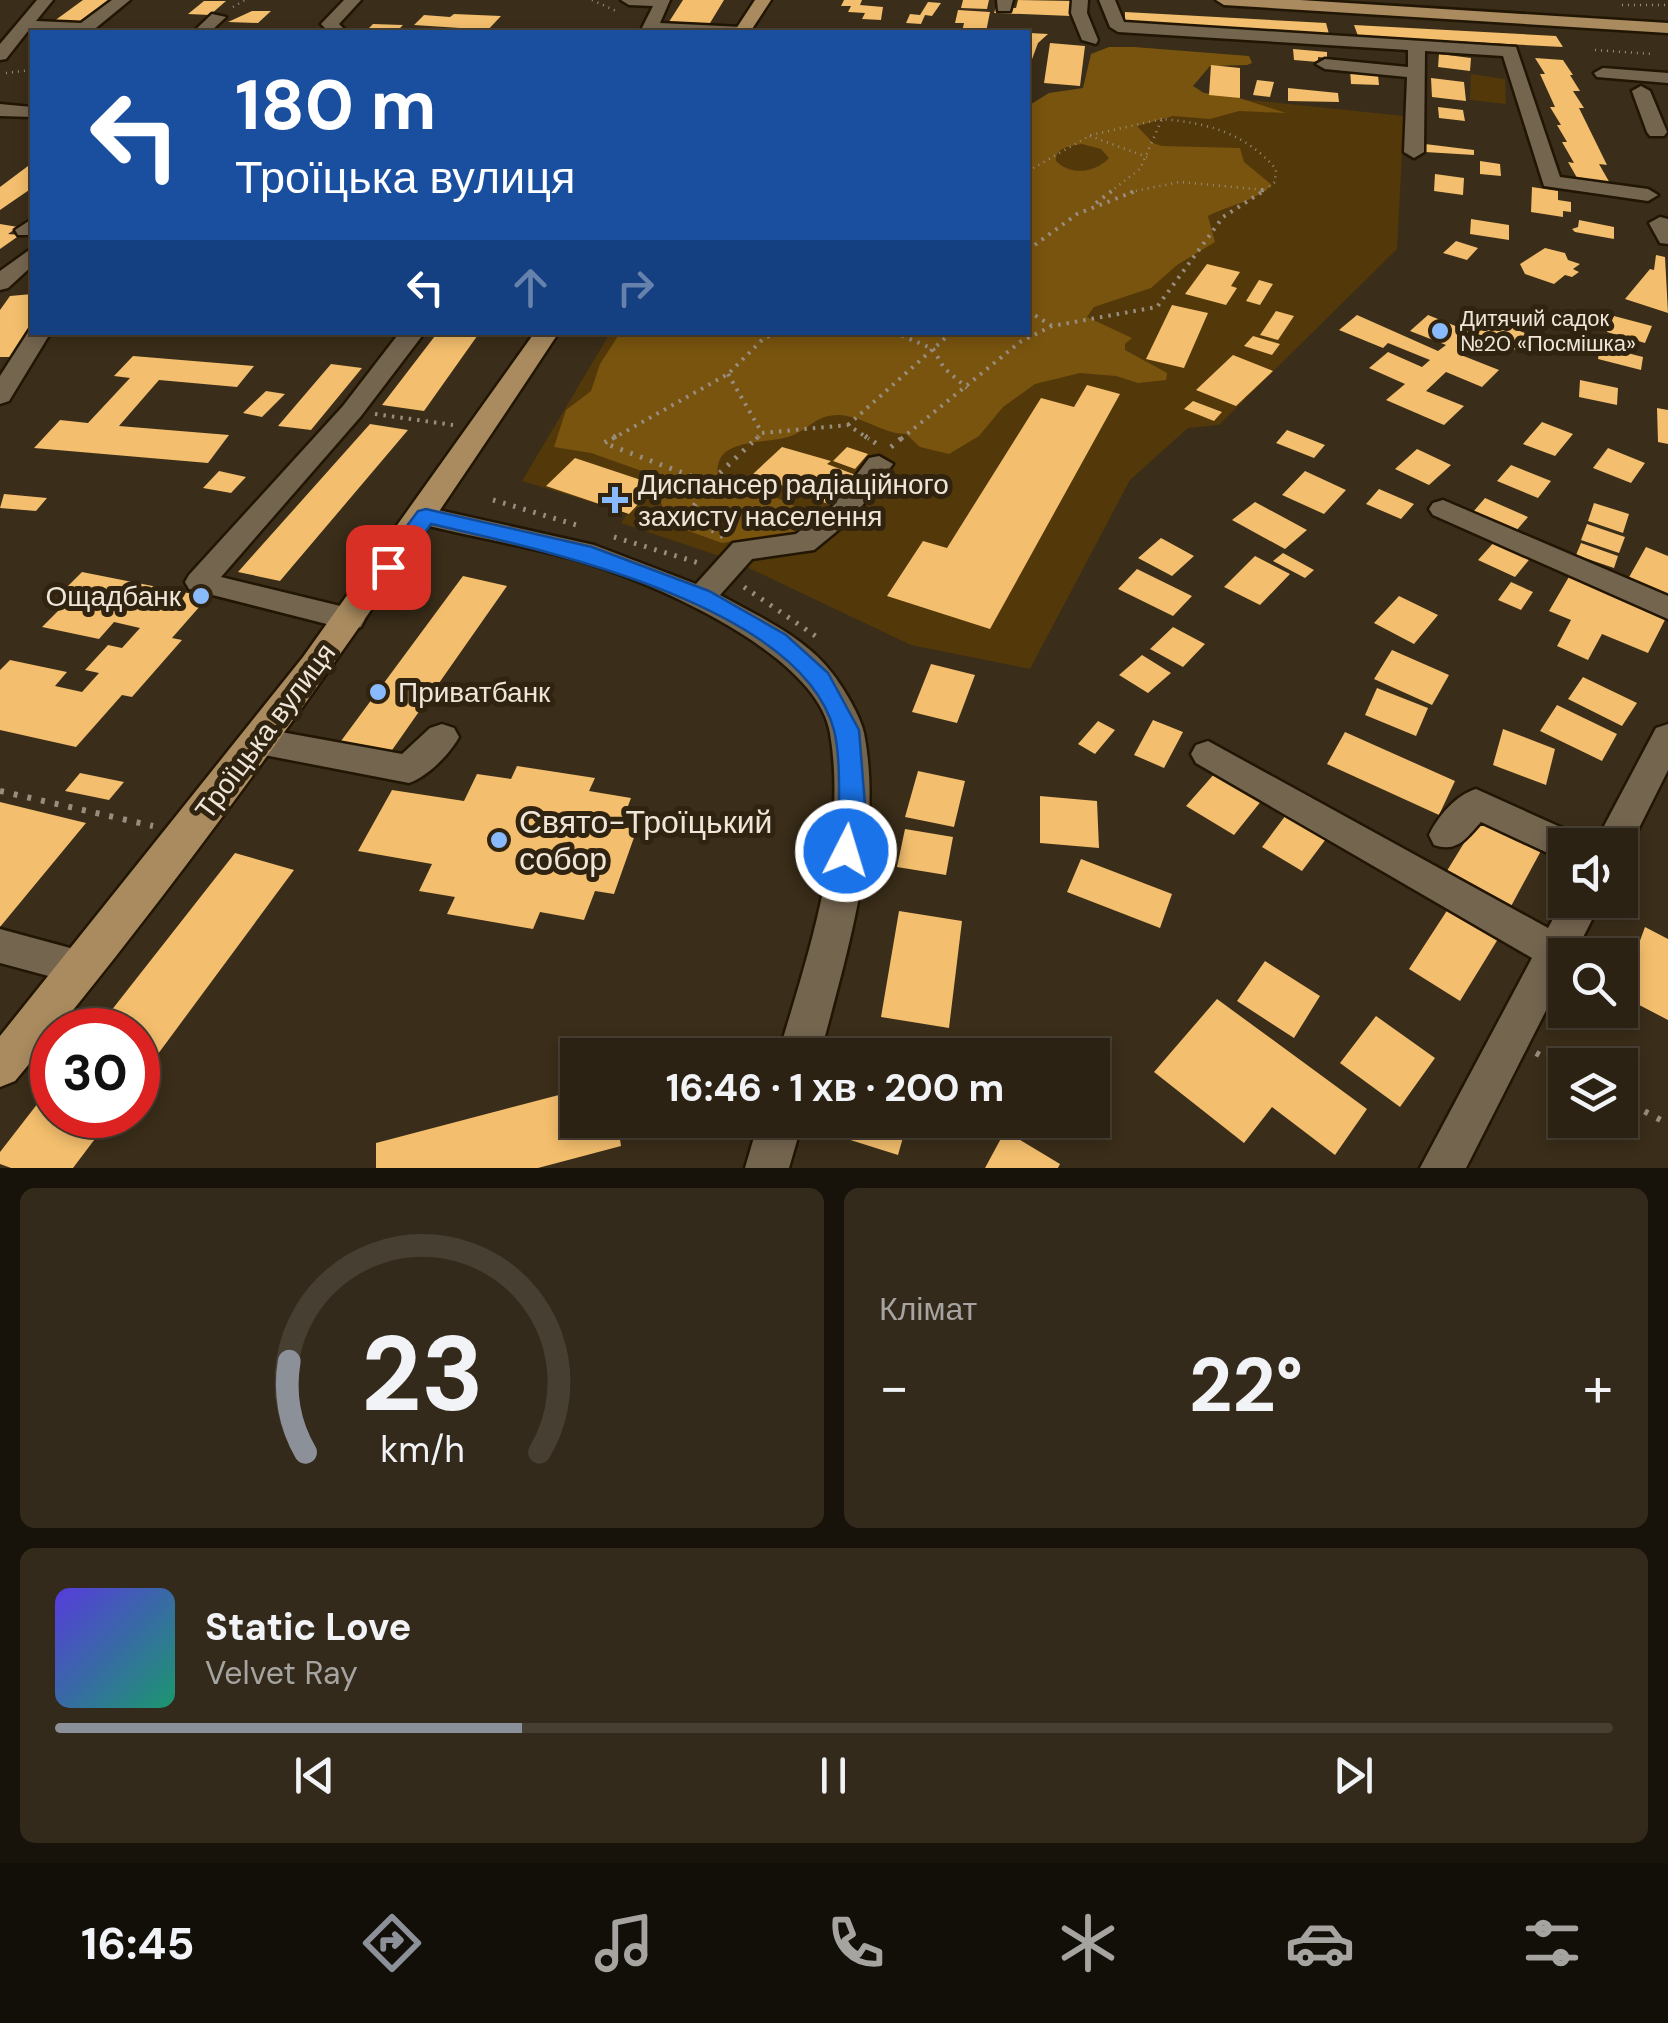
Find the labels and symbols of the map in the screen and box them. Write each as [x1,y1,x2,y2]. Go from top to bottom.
place label: Дитячий садок №20 «Посмішка» [1460,304,1636,358]
marker: Дитячий садок №20 «Посмішка» [1429,320,1451,342]
place label: Диспансер радіаційного захисту населення [638,466,949,535]
marker: Диспансер радіаційного захисту населення [602,487,628,513]
pin [346,525,431,610]
place label: Ощадбанк [46,578,182,615]
marker: Ощадбанк [190,585,212,607]
street label: Троїцька вулиця [187,636,344,827]
place label: Приватбанк [398,674,551,711]
marker: Приватбанк [367,681,389,703]
position arrow [794,799,898,903]
place label: Свято-Троїцький собор [519,801,772,880]
marker: Свято-Троїцький собор [488,829,510,851]
speed limit sign: 30 [30,1008,160,1138]

